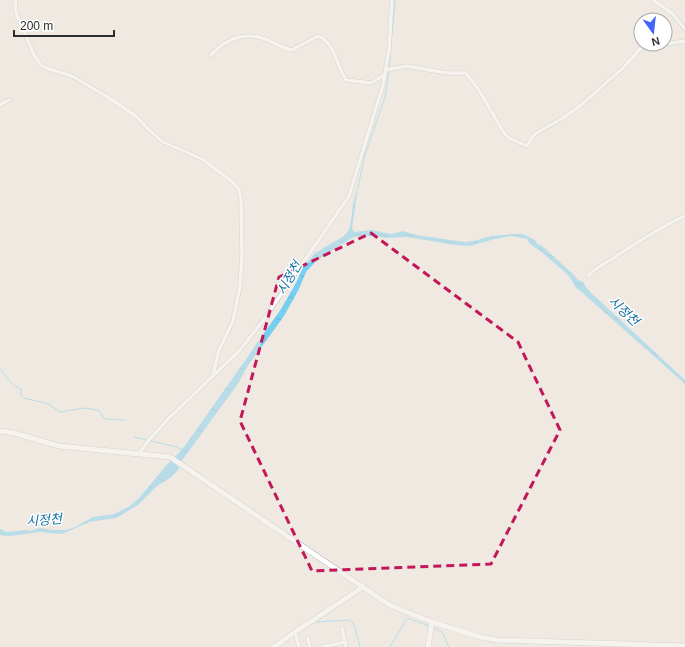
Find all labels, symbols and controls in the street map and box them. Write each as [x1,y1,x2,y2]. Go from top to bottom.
scale bar [14,12,114,38]
north arrow [633,12,673,52]
text: 200 m [20,19,53,33]
text: N [650,35,661,48]
water label: 시정천 [274,258,305,297]
water label: 시정천 [606,293,643,329]
water label: 시정천 [26,511,63,529]

